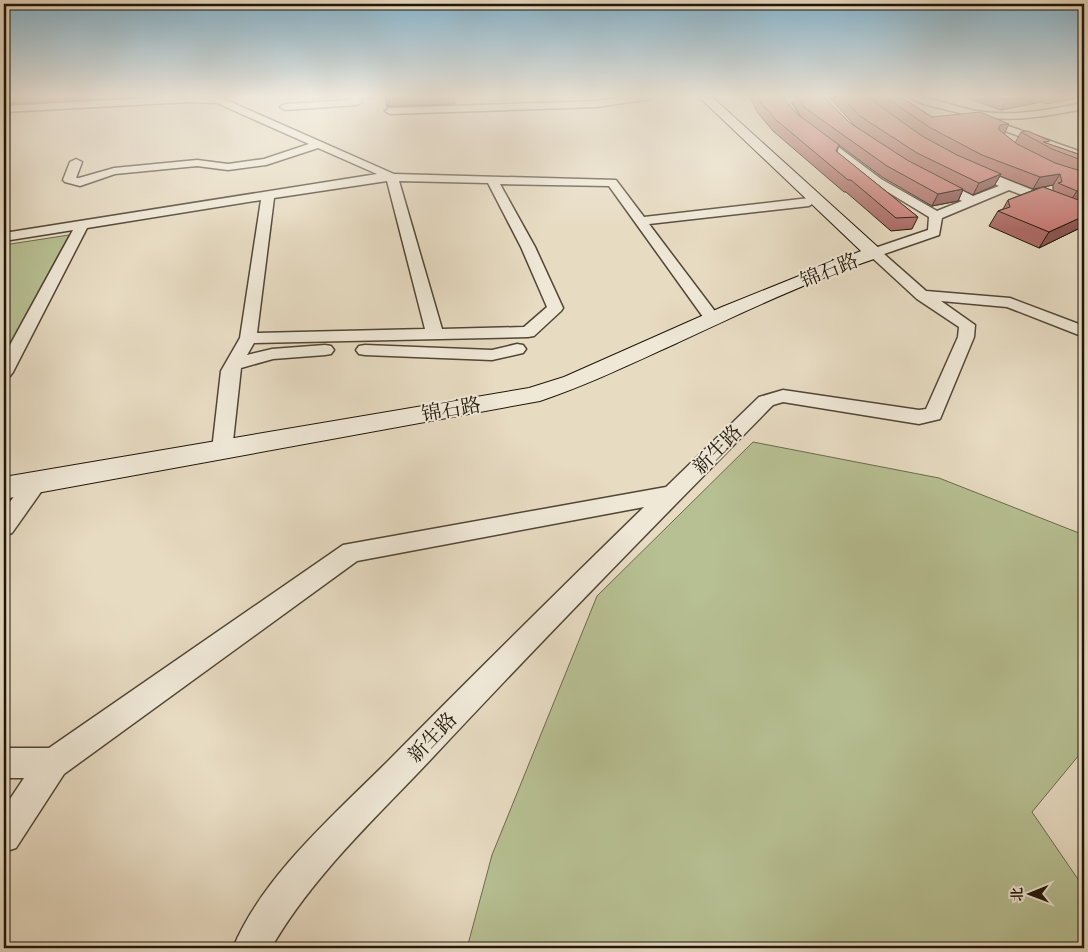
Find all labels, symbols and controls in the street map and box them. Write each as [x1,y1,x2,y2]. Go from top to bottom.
street label: 锦石路 [797,249,862,294]
street label: 锦石路 [420,393,483,428]
street label: 新生路 [688,420,748,480]
street label: 新生路 [403,708,463,768]
north arrow [1006,870,1056,920]
text: 北 [1009,887,1027,901]

